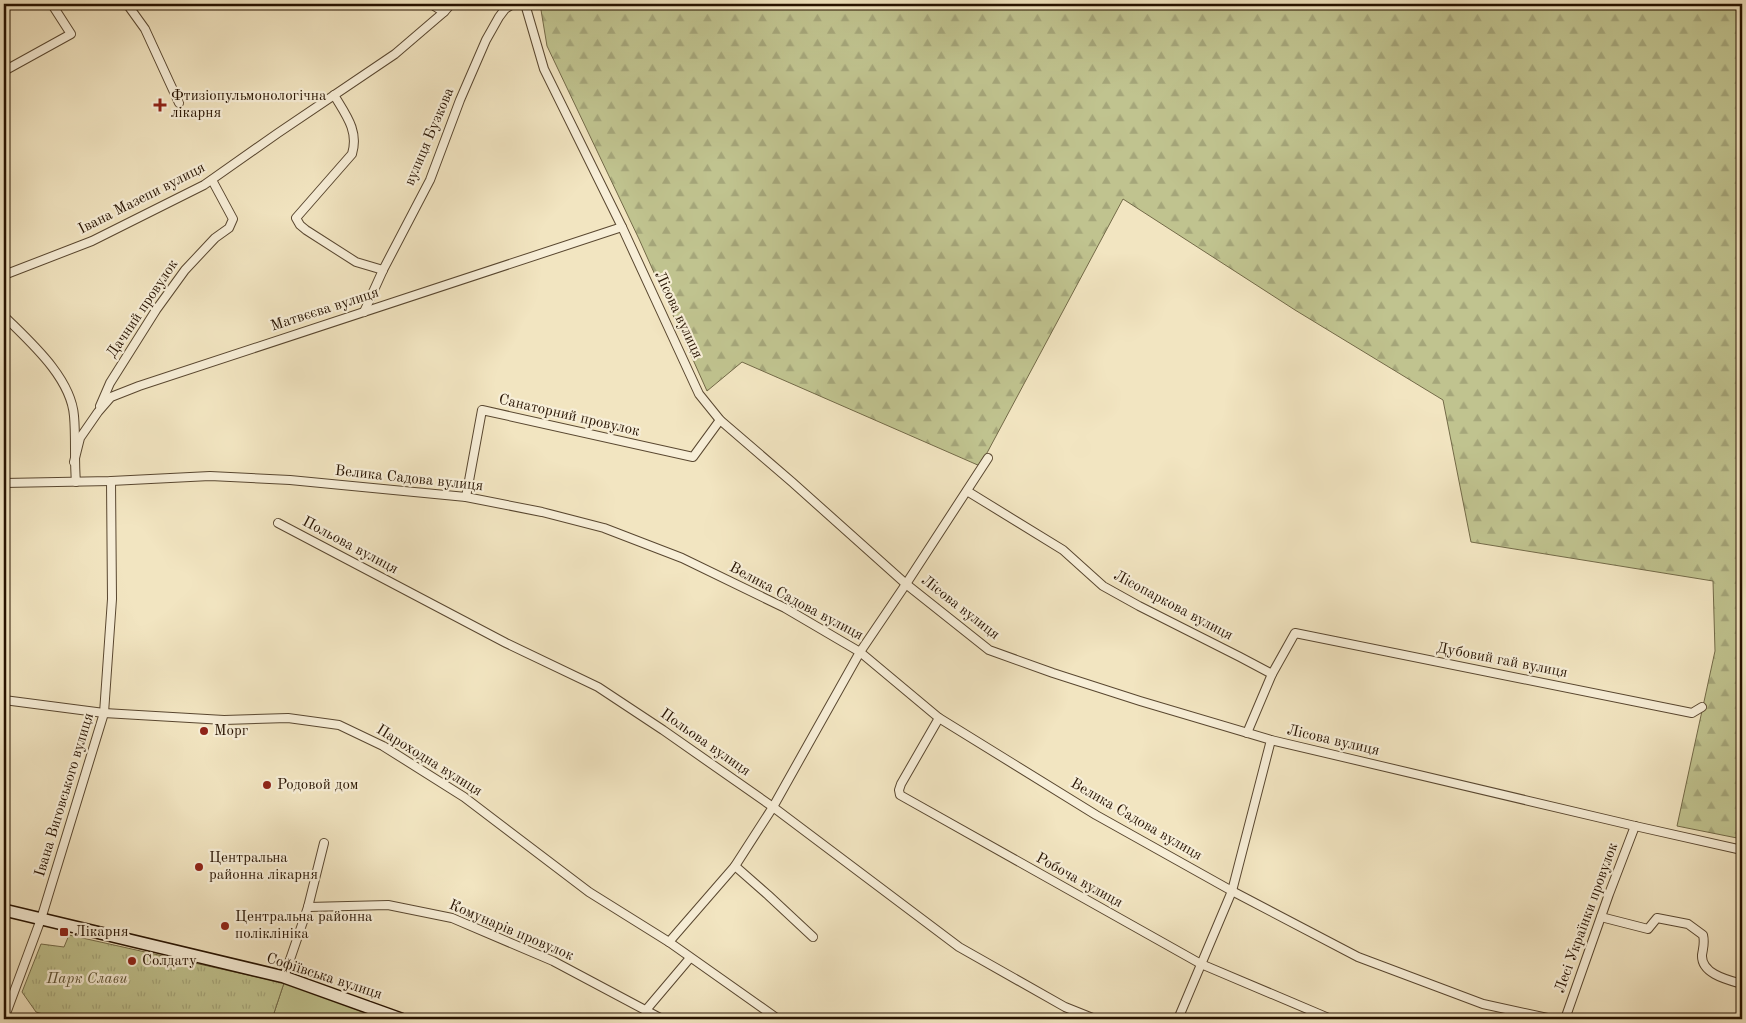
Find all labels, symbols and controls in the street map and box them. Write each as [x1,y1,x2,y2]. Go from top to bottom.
street label: вулиця Бузкова [403,85,458,188]
place label: Фтизіопульмонологічна лікарня [171,89,327,121]
marker: Фтизіопульмонологічна лікарня [153,98,167,112]
street label: Івана Мазепи вулиця [76,160,208,238]
street label: Дачний провулок [105,257,182,361]
street label: Лісова вулиця [651,269,705,361]
street label: Матвєєва вулиця [269,285,381,335]
street label: Санаторний провулок [497,392,641,440]
street label: Велика Садова вулиця [334,464,484,494]
street label: Польова вулиця [300,514,400,578]
street label: Велика Садова вулиця [727,560,865,644]
street label: Лісопаркова вулиця [1111,568,1235,644]
street label: Лісова вулиця [918,573,1002,643]
street label: Дубовий гай вулиця [1435,641,1569,681]
street label: Польова вулиця [657,706,753,780]
street label: Івана Виговського вулиця [33,711,97,879]
street label: Пароходна вулиця [373,722,485,800]
street label: Лісова вулиця [1285,723,1381,759]
place label: Морг [214,724,248,739]
marker: Морг [198,725,210,737]
street label: Велика Садова вулиця [1068,776,1204,864]
place label: Родовой дом [277,778,359,793]
marker: Родовой дом [261,779,273,791]
street label: Лесі Українки провулок [1553,840,1621,995]
place label: Центральна районна лікарня [209,851,318,883]
street label: Робоча вулиця [1033,851,1125,911]
marker: Центральна районна лікарня [193,861,205,873]
street label: Комунарів провулок [446,898,576,964]
place label: Центральна районна поліклініка [235,910,373,942]
marker: Центральна районна поліклініка [219,920,231,932]
place label: Лікарня [74,925,129,940]
marker: Лікарня [58,926,70,938]
street label: Софіївська вулиця [264,951,384,1003]
place label: Солдату [142,954,197,969]
marker: Солдату [126,955,138,967]
park label: Парк Слави [45,972,128,987]

